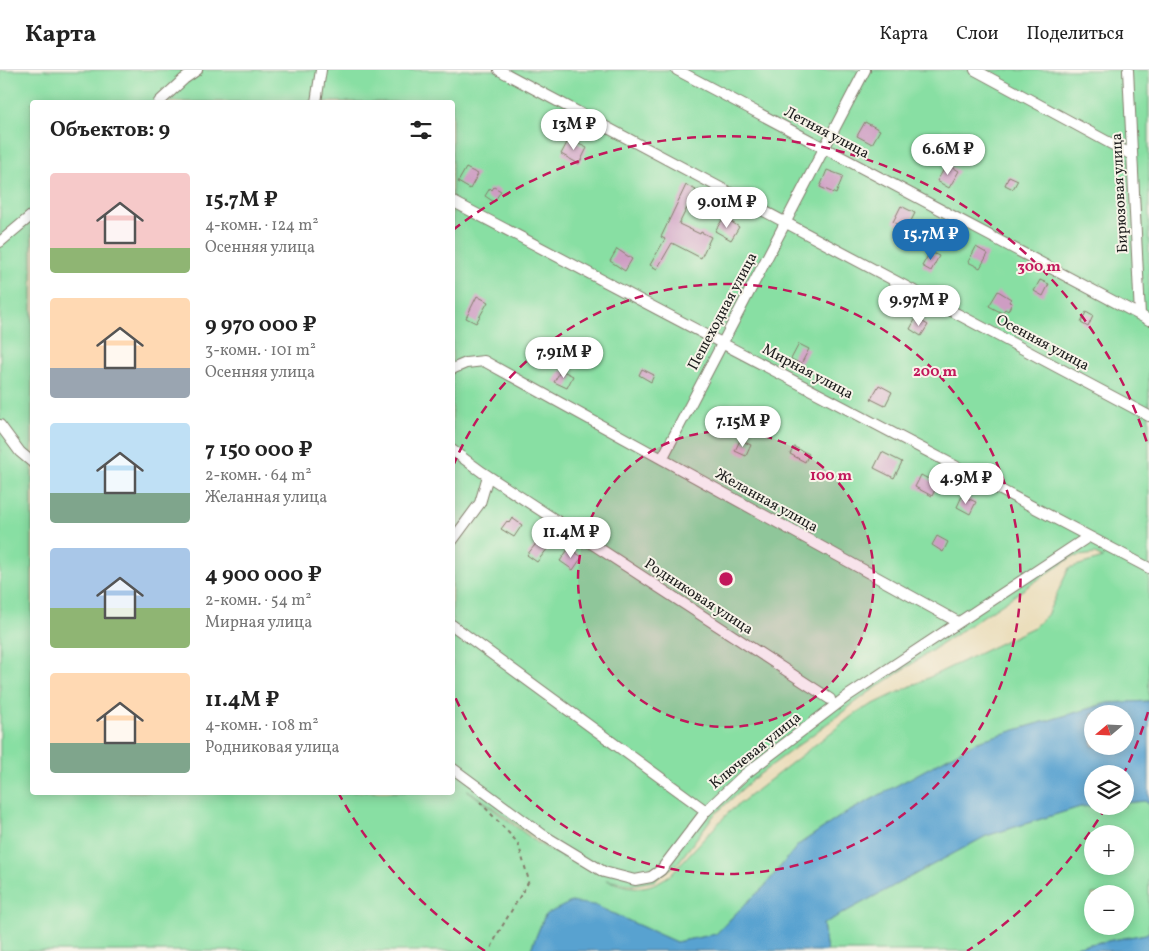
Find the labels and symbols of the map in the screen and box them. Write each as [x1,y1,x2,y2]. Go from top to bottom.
street label: Летняя улица [780,102,873,165]
pin: 13M ₽ [539,108,609,151]
street label: Бирюзовая улица [1107,132,1134,253]
pin: 6.6M ₽ [907,134,989,176]
pin: 9.01M ₽ [681,186,773,229]
pin: 15.7M ₽ [885,218,977,261]
street label: Пешеходная улица [683,249,763,374]
text: 300 m [1017,257,1061,278]
pin: 9.97M ₽ [873,284,965,327]
street label: Осенняя улица [992,310,1093,377]
pin: 7.91M ₽ [518,336,610,379]
street label: Мирная улица [758,339,857,405]
text: 200 m [913,362,957,383]
pin: 7.15M ₽ [697,406,789,448]
pin: 4.9M ₽ [925,462,1007,505]
street label: Желанная улица [711,464,821,538]
text: 100 m [810,466,853,487]
pin: 11.4M ₽ [525,516,617,559]
street label: Родниковая улица [640,554,757,640]
centre of rings [717,570,735,588]
north arrow [1084,705,1134,755]
street label: Ключевая улица [706,708,806,795]

